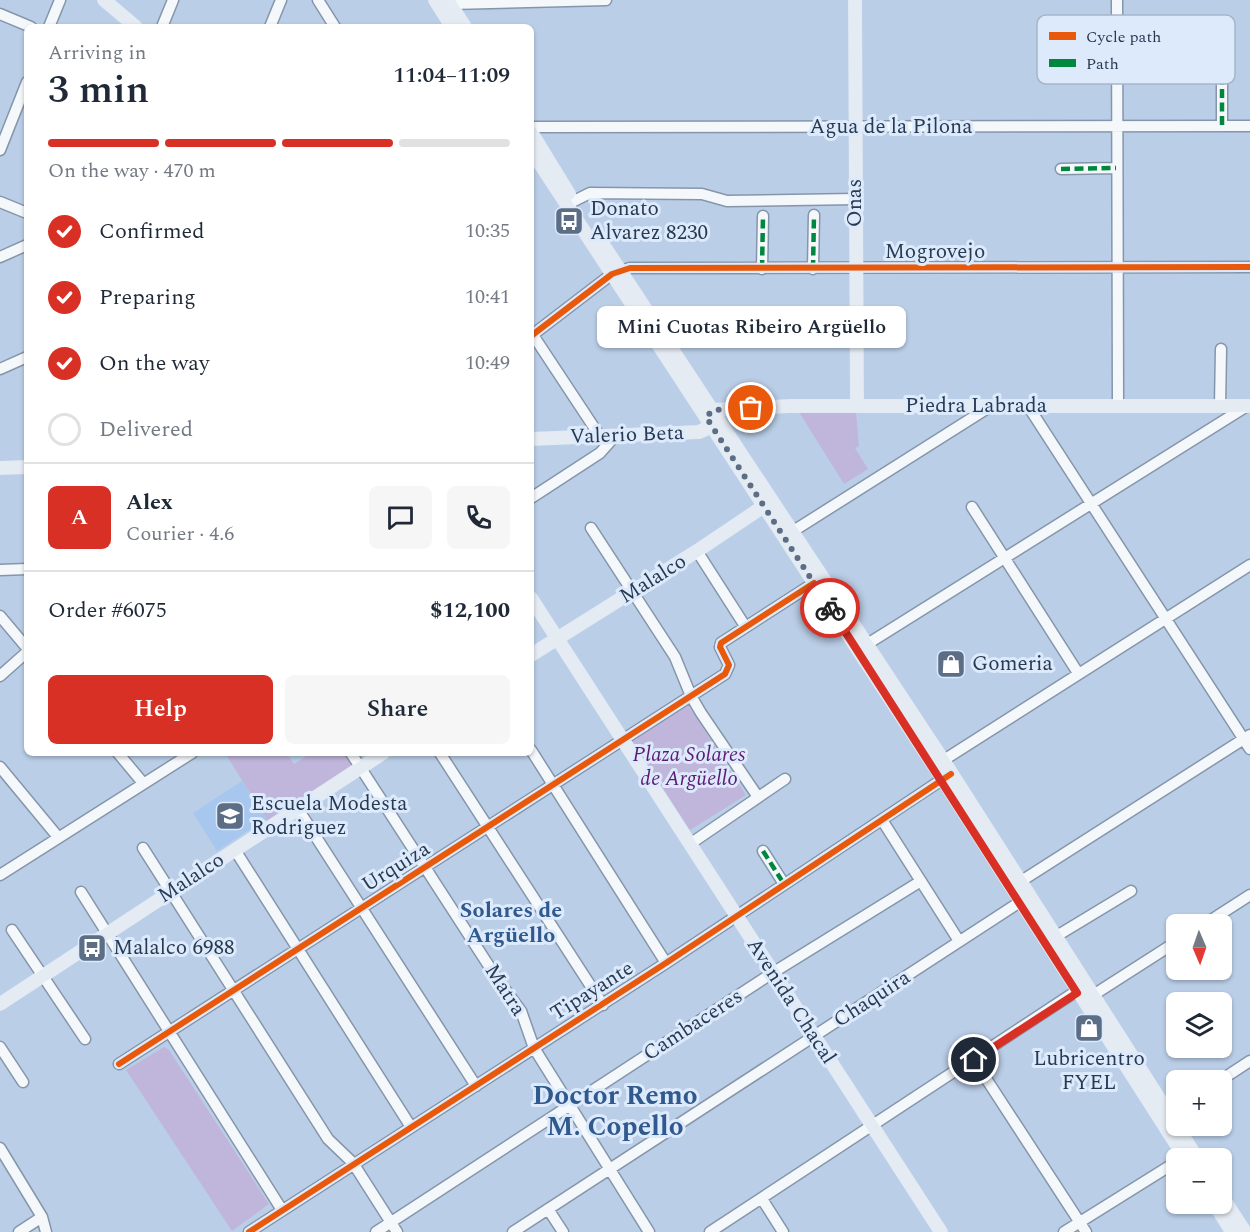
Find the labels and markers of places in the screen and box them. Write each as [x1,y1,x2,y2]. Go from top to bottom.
place label: Donato Alvarez 8230 [590,193,708,249]
bus stop icon: Donato Alvarez 8230 [553,205,585,237]
callout: Mini Cuotas Ribeiro Argüello [596,306,906,348]
pin [725,382,776,433]
shop icon: Gomeria [935,648,967,680]
place label: Gomeria [972,648,1054,680]
place label: Escuela Modesta Rodriguez [251,788,408,844]
school or university icon: Escuela Modesta Rodriguez [214,800,246,832]
bus stop icon: Malalco 6988 [76,932,108,964]
place label: Malalco 6988 [113,932,234,964]
shop icon: Lubricentro FYEL [1073,1012,1105,1044]
pin [948,1034,999,1085]
place label: Lubricentro FYEL [1033,1043,1145,1099]

